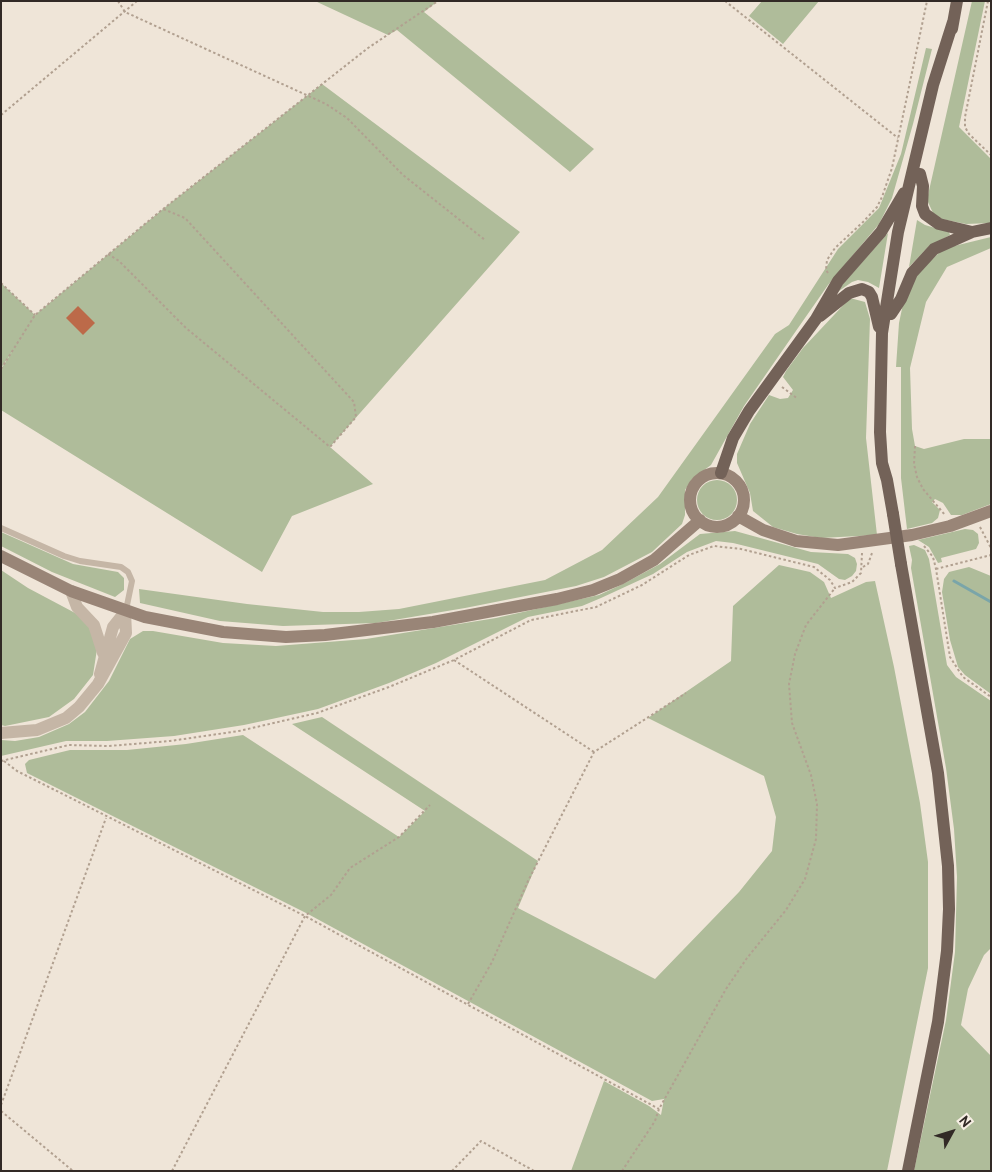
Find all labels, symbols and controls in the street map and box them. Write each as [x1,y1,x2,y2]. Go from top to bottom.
north arrow [927,1107,977,1157]
text: N [954,1113,974,1132]

